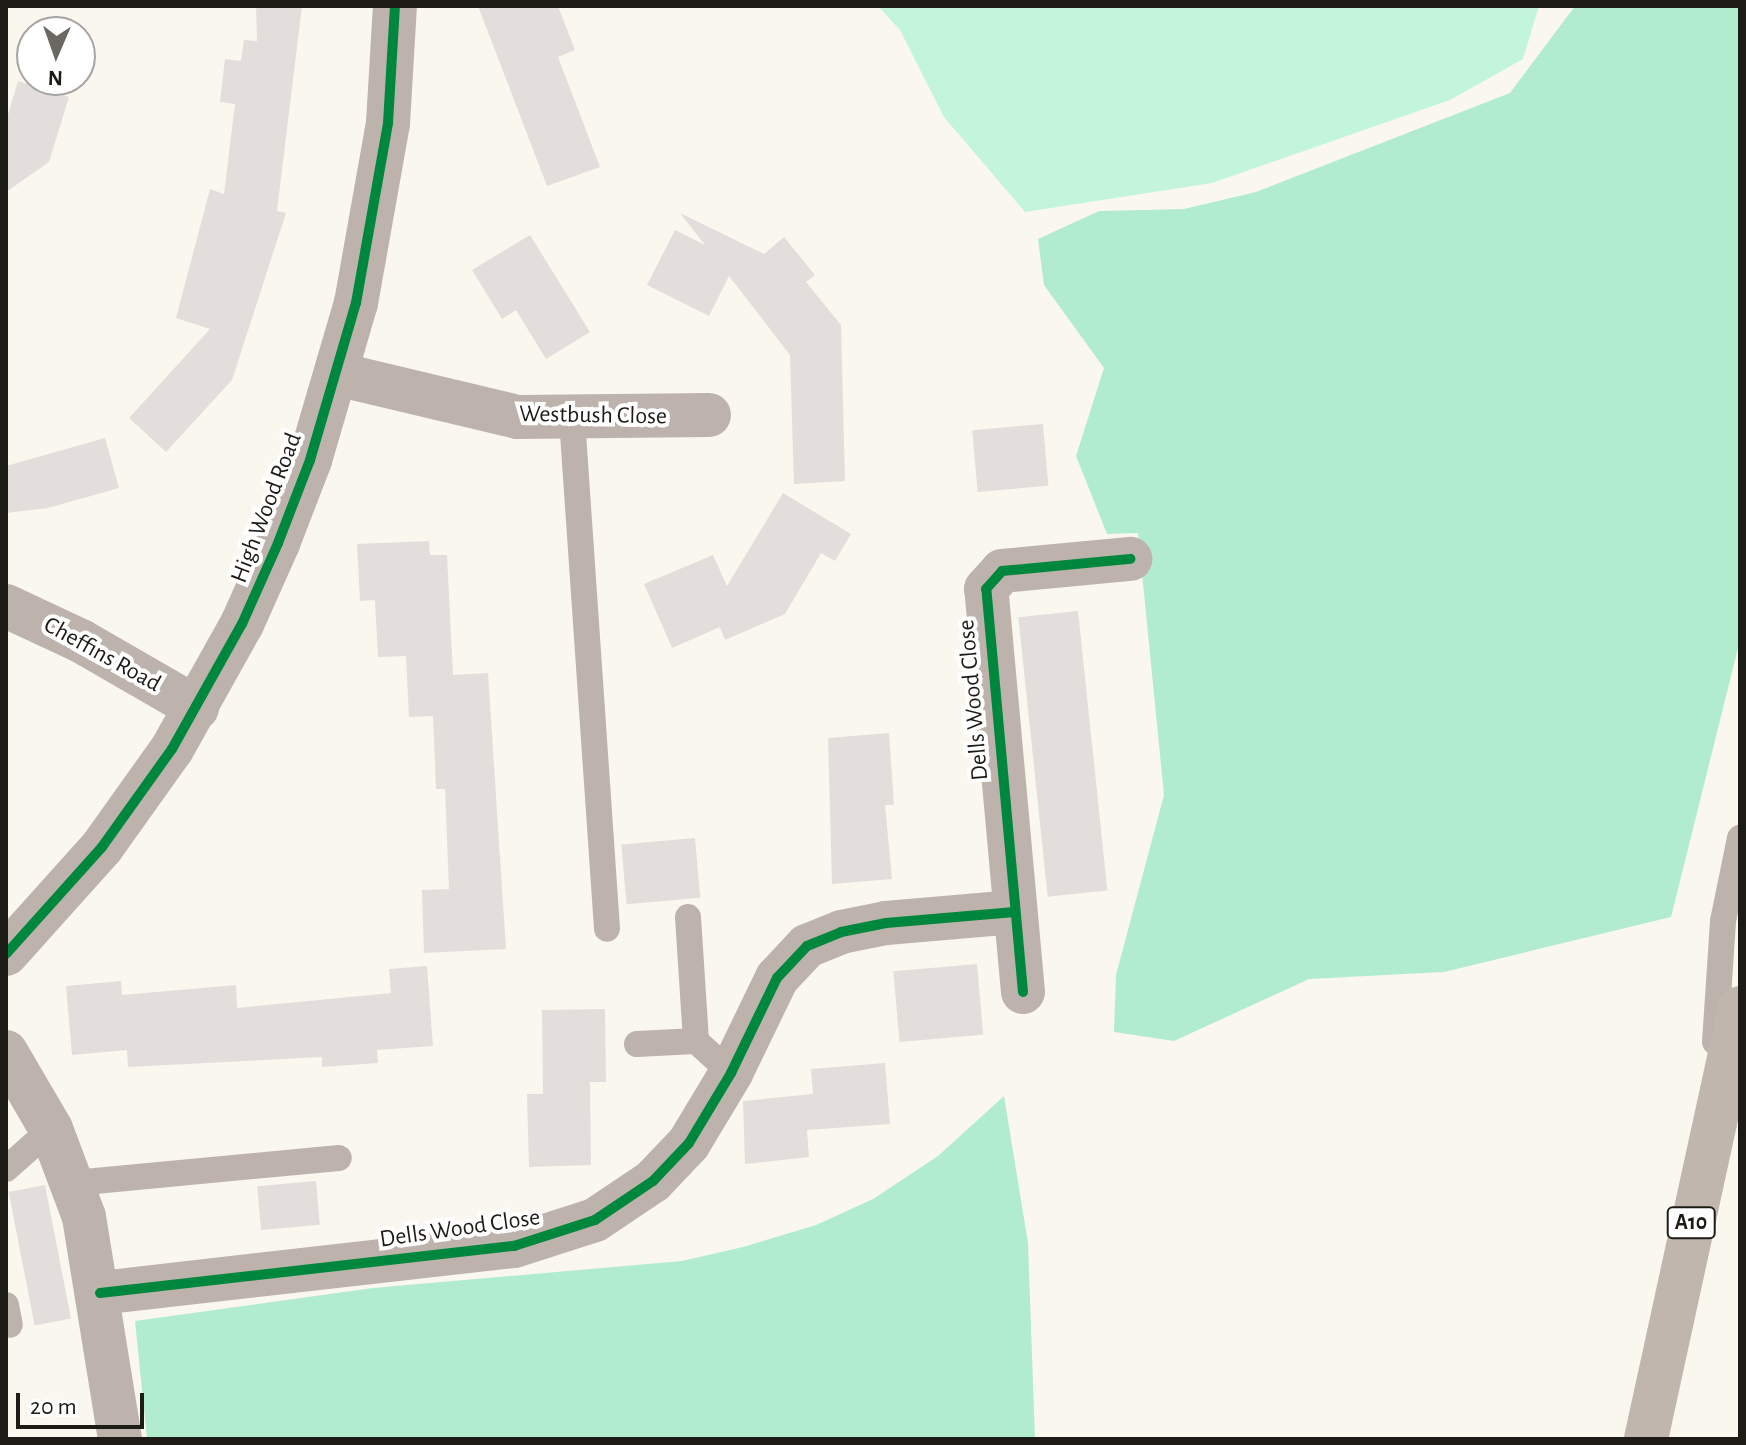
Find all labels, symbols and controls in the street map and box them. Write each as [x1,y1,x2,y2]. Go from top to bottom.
north arrow [16,16,96,96]
text: N [47,67,63,89]
street label: Westbush Close [519,400,667,432]
street label: High Wood Road [225,429,309,587]
street label: Cheffins Road [38,611,166,699]
street label: Dells Wood Close [953,618,995,782]
street label: Dells Wood Close [378,1203,542,1255]
road number: A10 [1665,1205,1717,1241]
scale bar [20,1377,148,1427]
text: 20 m [30,1395,77,1419]

